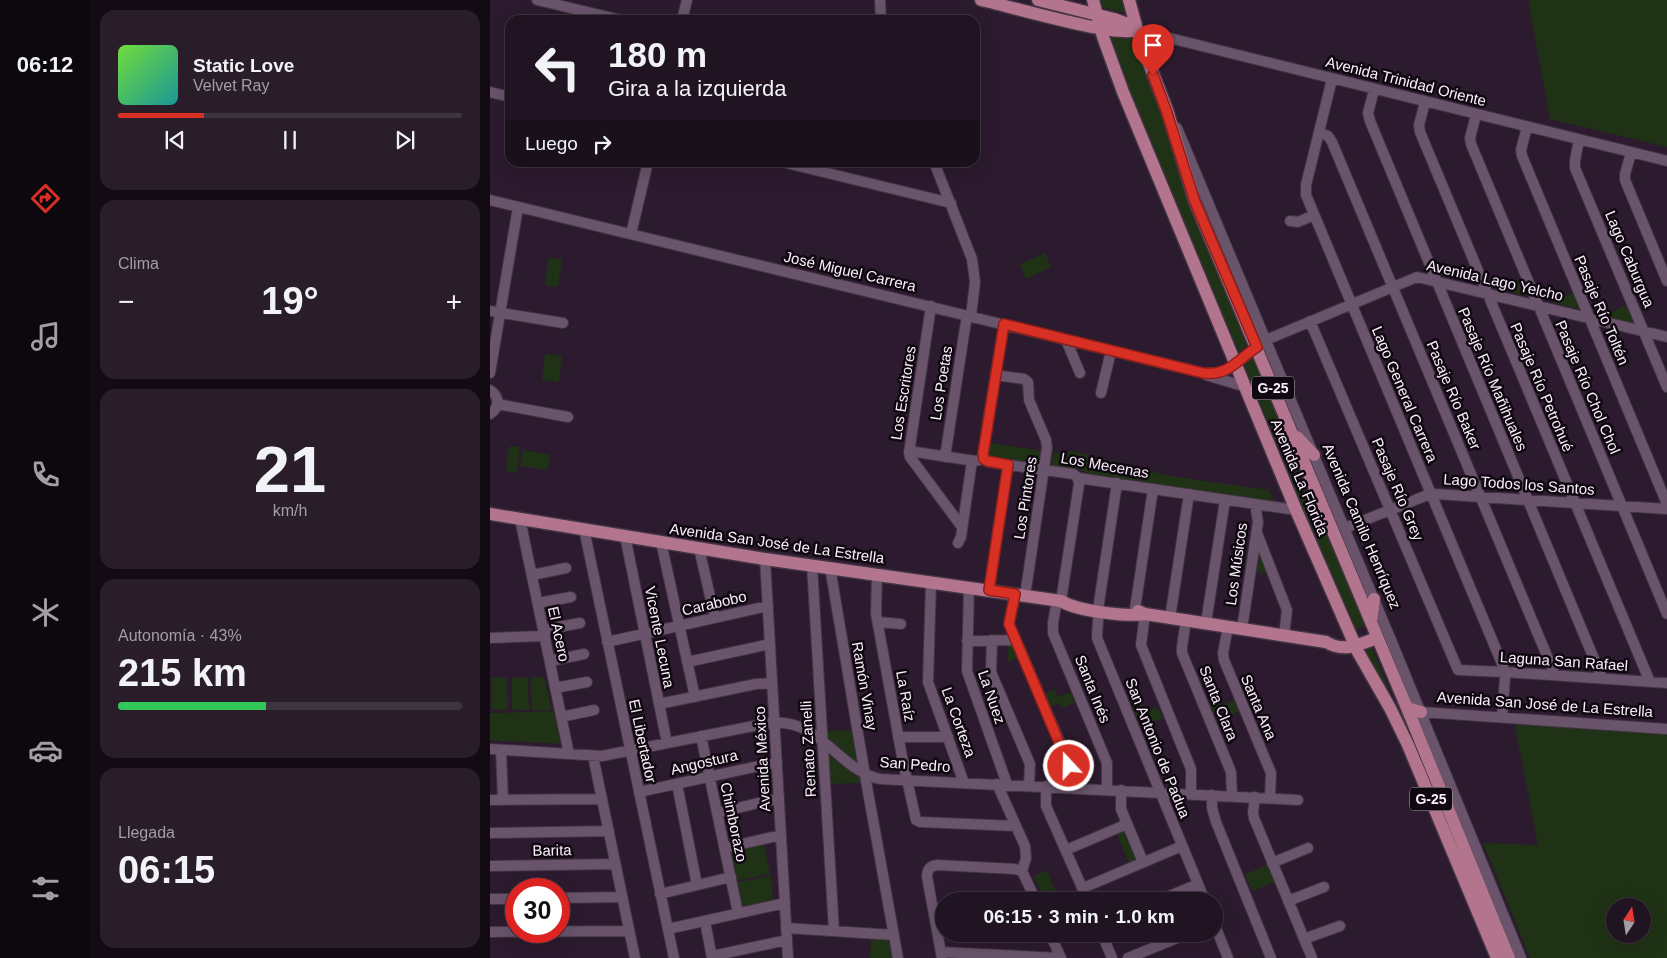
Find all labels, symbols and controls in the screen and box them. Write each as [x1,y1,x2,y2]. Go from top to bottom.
pin [1132,24,1174,75]
icon: arrive [1139,31,1167,59]
icon: left [525,35,590,100]
text: 180 m [608,35,707,74]
text: 06:12 [17,52,73,77]
street label: Avenida Trinidad Oriente [1324,53,1488,109]
text: Static Love [193,55,294,76]
text: Gira a la izquierda [608,76,787,101]
text: Velvet Ray [193,77,269,94]
icon: previous [161,126,189,154]
icon: pause [276,126,304,154]
icon: next [391,126,419,154]
icon: right [588,130,616,158]
text: Luego [525,133,578,154]
icon: directions [28,181,63,216]
street label: Lago Caburgua [1602,208,1658,311]
street label: José Miguel Carrera [782,248,918,295]
street label: Pasaje Río Toltén [1571,253,1633,367]
text: Clima [118,255,159,272]
street label: Avenida Lago Yelcho [1425,256,1565,304]
text: 19° [261,280,319,322]
text: − [118,286,134,317]
text: + [446,286,462,317]
street label: Pasaje Río Mañihuales [1455,305,1531,453]
street label: Pasaje Río Chol Chol [1552,318,1624,456]
icon: music [28,319,63,354]
street label: Pasaje Río Petrohué [1507,320,1577,454]
street label: Lago General Carrera [1369,324,1442,465]
street label: Pasaje Río Baker [1423,338,1485,452]
street label: Los Escritores [887,345,919,441]
street label: Los Poetas [927,345,955,421]
road number: G-25 [1252,376,1294,399]
street label: Avenida La Florida [1268,416,1332,538]
text: 21 [254,433,326,506]
street label: Pasaje Río Grey [1369,435,1428,543]
street label: Avenida Camilo Henríquez [1319,441,1405,611]
street label: Los Mecenas [1060,449,1150,481]
street label: Los Pintores [1010,455,1040,541]
icon: phone [28,457,63,492]
street label: Lago Todos los Santos [1443,470,1595,498]
text: km/h [273,502,307,519]
street label: Avenida San José de La Estrella [669,520,886,567]
street label: Los Músicos [1222,522,1250,606]
street label: Vicente Lecuna [642,585,678,690]
street label: Carabobo [680,587,748,619]
icon: climate [28,595,63,630]
street label: El Acero [545,605,573,663]
text: Autonomía · 43% [118,627,242,644]
street label: Ramón Vinay [849,640,881,732]
street label: Laguna San Rafael [1499,648,1629,674]
text: 215 km [118,652,247,694]
street label: Santa Inés [1072,653,1114,725]
street label: Santa Clara [1196,663,1242,744]
street label: La Nuez [975,668,1009,726]
street label: La Raíz [893,669,919,723]
street label: Santa Ana [1238,672,1281,743]
street label: San Antonio de Padua [1122,676,1194,821]
street label: La Corteza [938,685,980,760]
street label: Avenida San José de La Estrella [1436,688,1654,720]
street label: El Libertador [626,698,660,784]
street label: Renato Zanelli [797,700,819,798]
street label: Avenida México [751,706,773,812]
icon: car [28,733,63,768]
position arrow [1042,739,1094,791]
street label: Angostura [669,746,740,778]
street label: San Pedro [879,753,951,775]
street label: Chimborazo [717,781,751,863]
road number: G-25 [1410,788,1452,811]
text: Llegada [118,824,175,841]
street label: Barita [532,841,572,859]
text: 06:15 [118,849,215,891]
icon: filters [28,871,63,906]
speed limit sign: 30 [505,878,570,943]
north arrow [1606,898,1651,942]
map controls [1606,898,1651,943]
text: 06:15 · 3 min · 1.0 km [983,906,1175,927]

